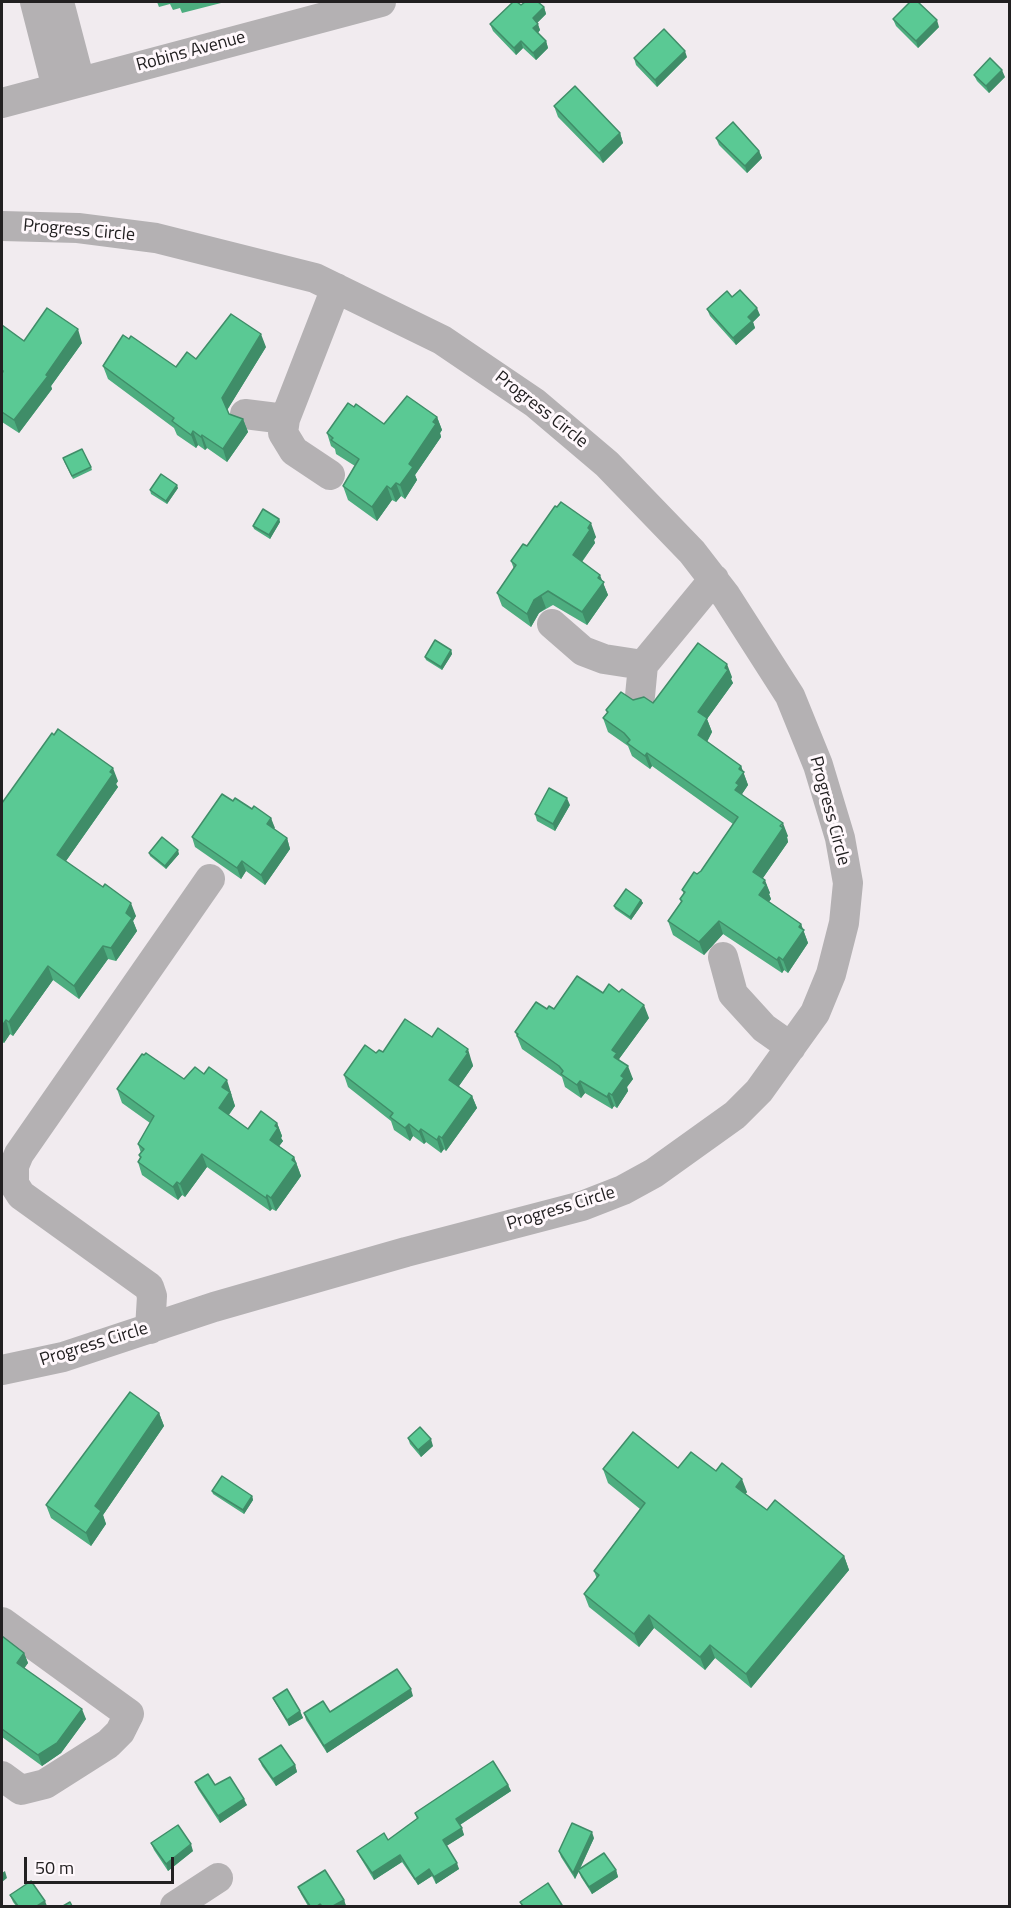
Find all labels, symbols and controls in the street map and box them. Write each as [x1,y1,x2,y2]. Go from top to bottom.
street label: Robins Avenue [134,27,248,77]
street label: Progress Circle [22,215,136,247]
street label: Progress Circle [490,367,592,453]
street label: Progress Circle [804,754,854,868]
street label: Progress Circle [504,1182,618,1236]
street label: Progress Circle [37,1318,151,1372]
scale bar [27,1845,177,1883]
text: 50 m [35,1854,74,1881]

